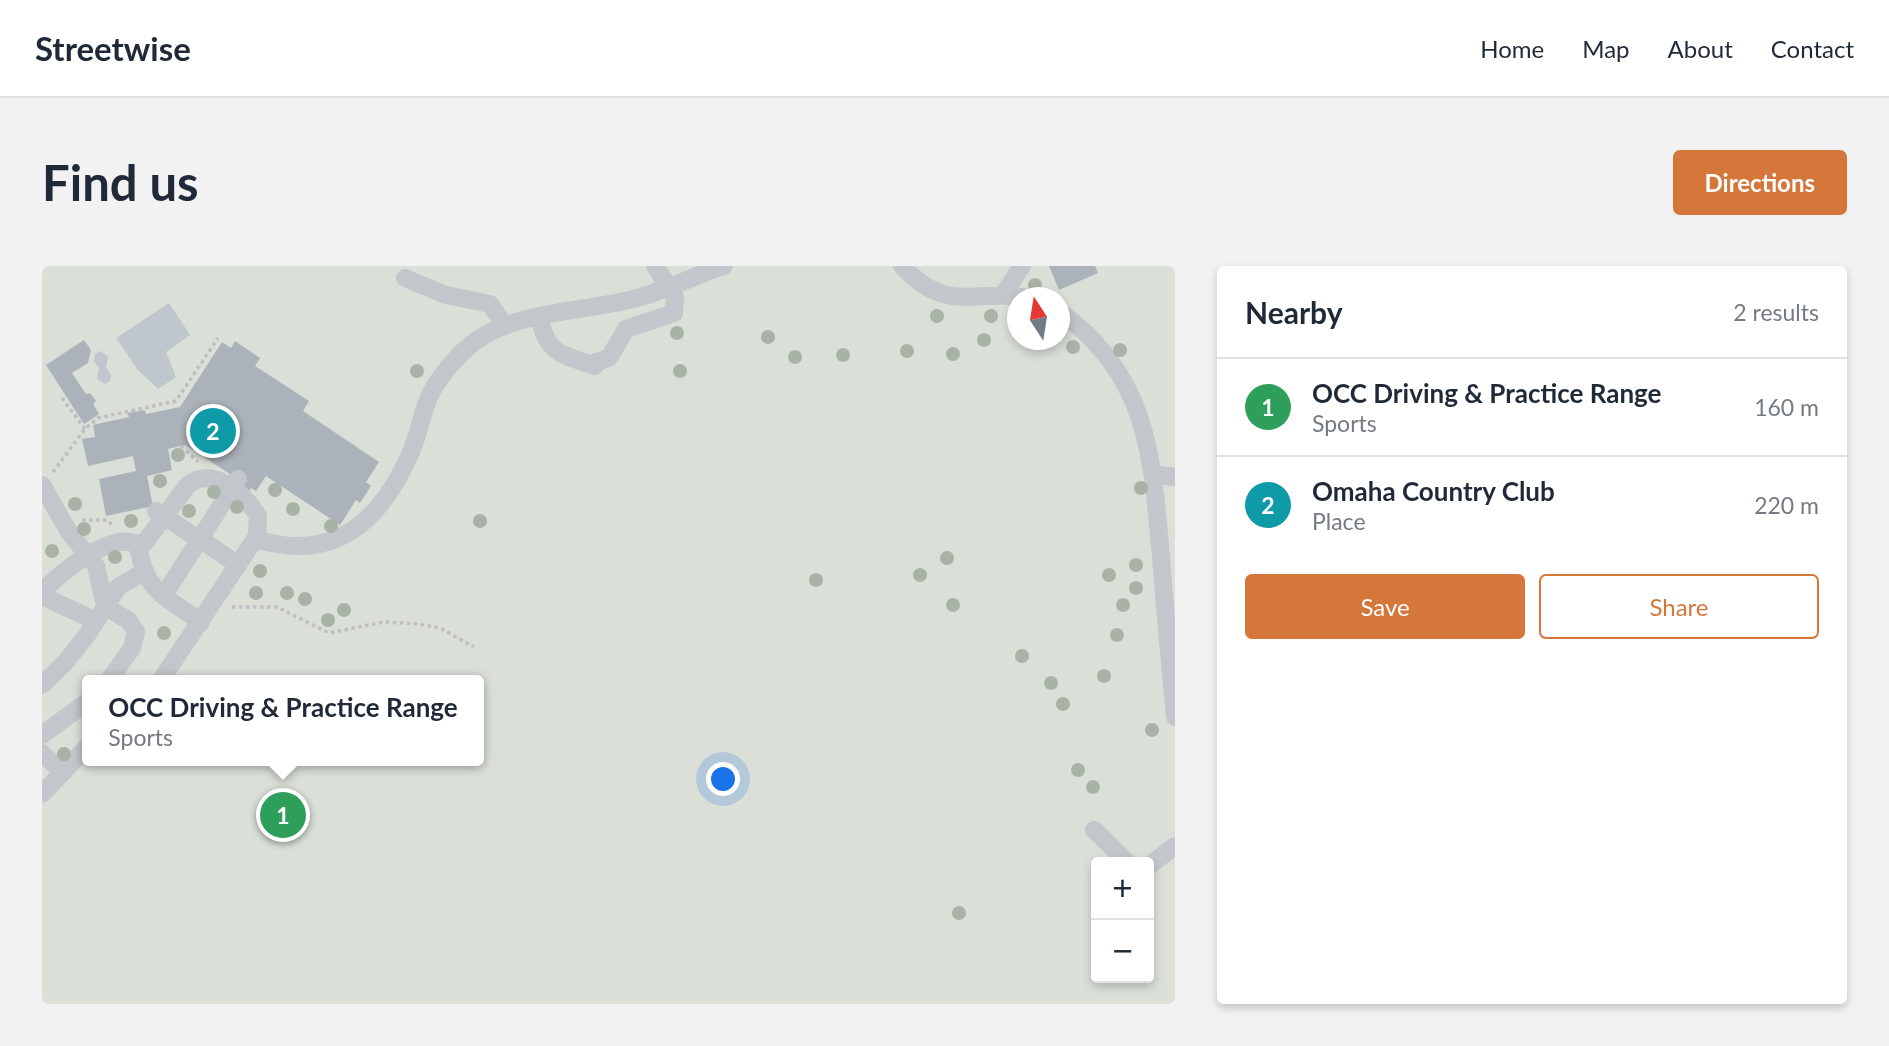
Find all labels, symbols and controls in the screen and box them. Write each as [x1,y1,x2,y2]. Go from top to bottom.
text: Streetwise [35,28,191,68]
text: Home [1480,34,1544,63]
text: Map [1582,34,1630,63]
text: About [1668,34,1733,63]
text: Contact [1771,34,1854,63]
button: Directions [1673,150,1847,215]
text: Find us [42,153,199,211]
north arrow [1007,287,1070,350]
text: Nearby [1245,294,1343,330]
text: 2 results [1733,298,1819,326]
text: OCC Driving & Practice Range [1312,377,1661,409]
text: 1 [1261,393,1275,421]
text: 160 m [1754,393,1819,421]
pin: 2 [190,405,236,457]
text: Sports [1312,409,1377,437]
text: Omaha Country Club [1312,475,1555,507]
text: 2 [1261,491,1275,519]
text: 220 m [1754,491,1819,519]
text: Place [1312,507,1366,535]
button: Save [1245,574,1525,639]
button: Share [1539,574,1819,639]
popup [82,675,484,766]
text: OCC Driving & Practice Range [108,691,458,723]
text: Sports [108,723,173,751]
your location [706,762,740,796]
pin: 1 [260,789,306,841]
map controls [1091,857,1154,983]
button: + [1091,857,1154,920]
button: − [1091,920,1154,983]

